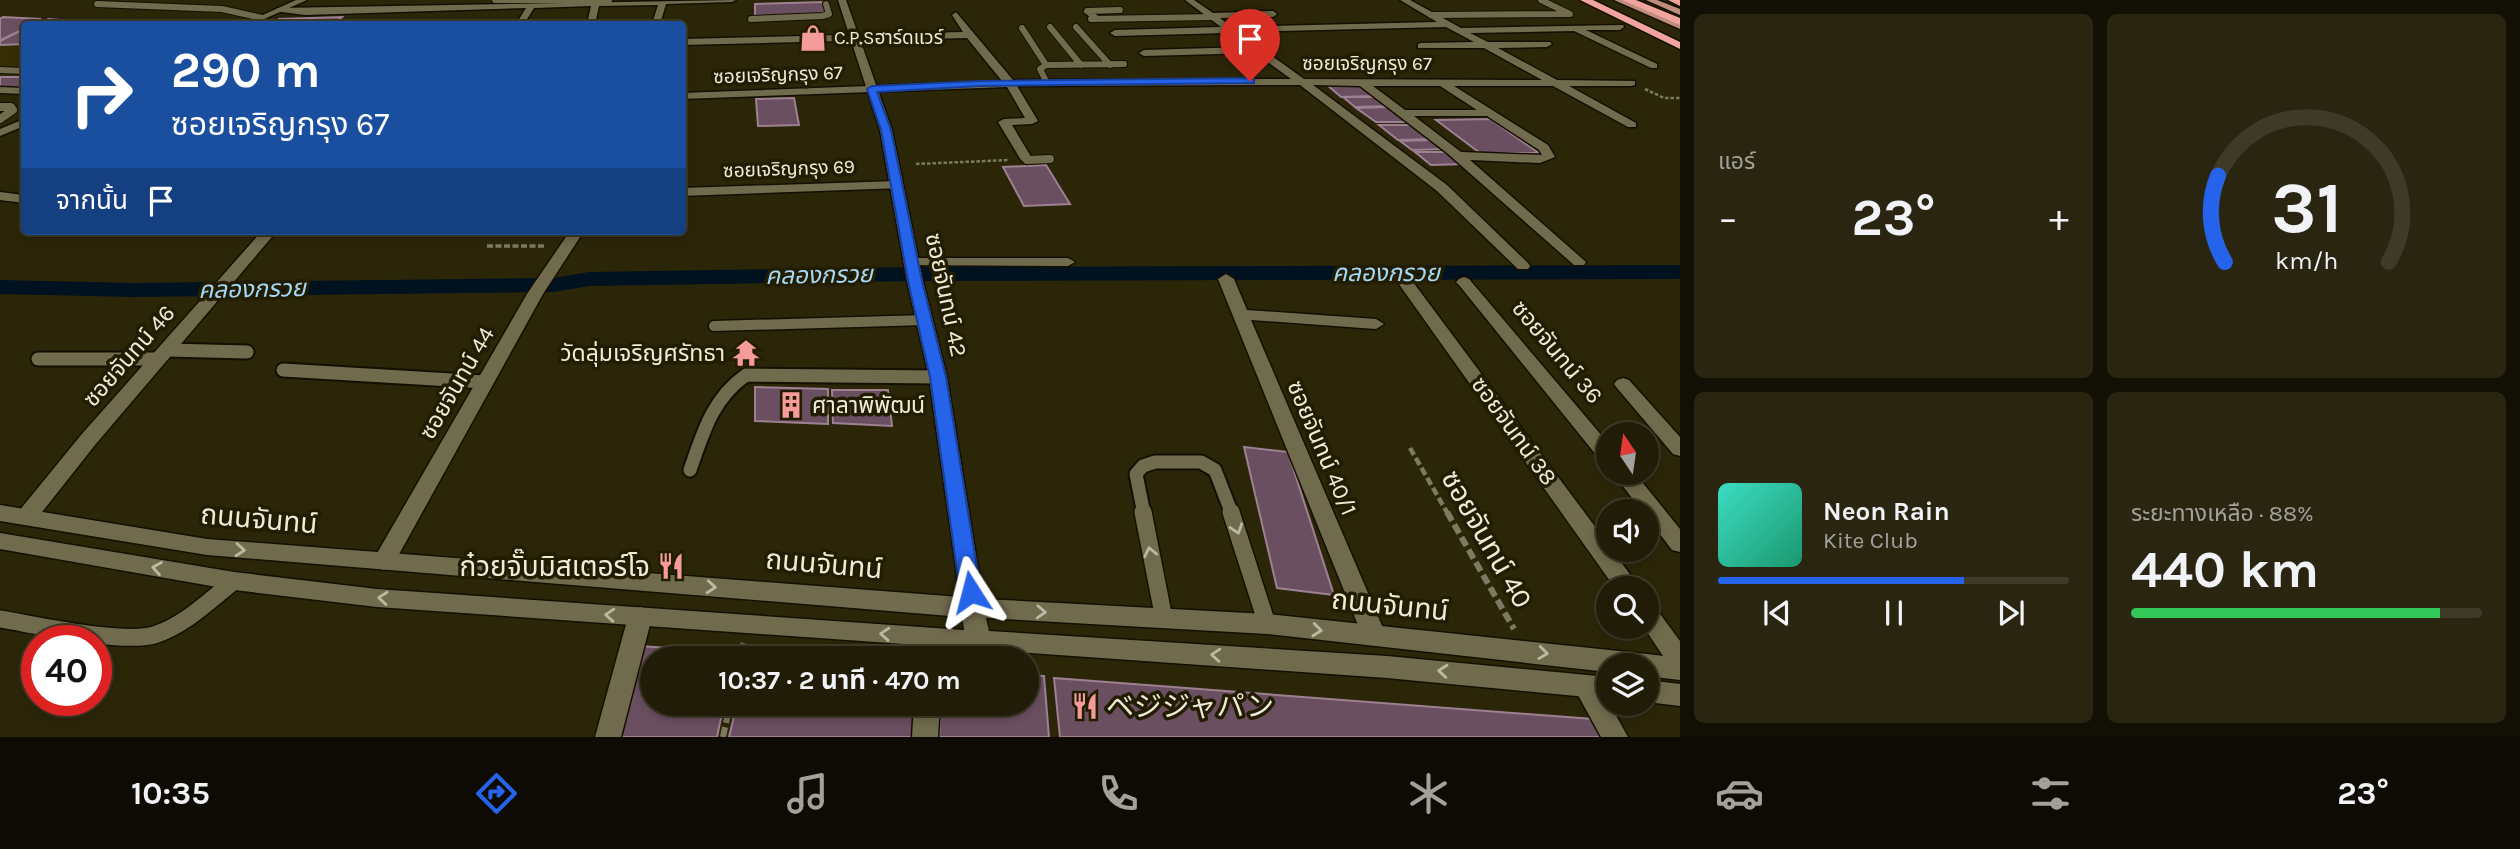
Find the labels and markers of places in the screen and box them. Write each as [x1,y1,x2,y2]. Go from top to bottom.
pin [1220,9,1280,81]
shop icon: C.P.Sฮาร์ดแวร์ [798,23,828,53]
place label: C.P.Sฮาร์ดแวร์ [834,27,944,49]
temple icon: วัดลุ่มเจริญศรัทธา [731,338,761,368]
place label: วัดลุ่มเจริญศรัทธา [560,340,725,367]
building icon: ศาลาพิพัฒน์ [776,390,806,420]
place label: ศาลาพิพัฒน์ [812,392,925,419]
place label: ก๋วยจั๊บมิสเตอร์โจ [460,548,650,583]
restaurant icon: ก๋วยจั๊บมิสเตอร์โจ [656,551,686,581]
place label: ベジジャパン [1106,690,1274,723]
restaurant icon: ベジジャパン [1070,691,1100,721]

